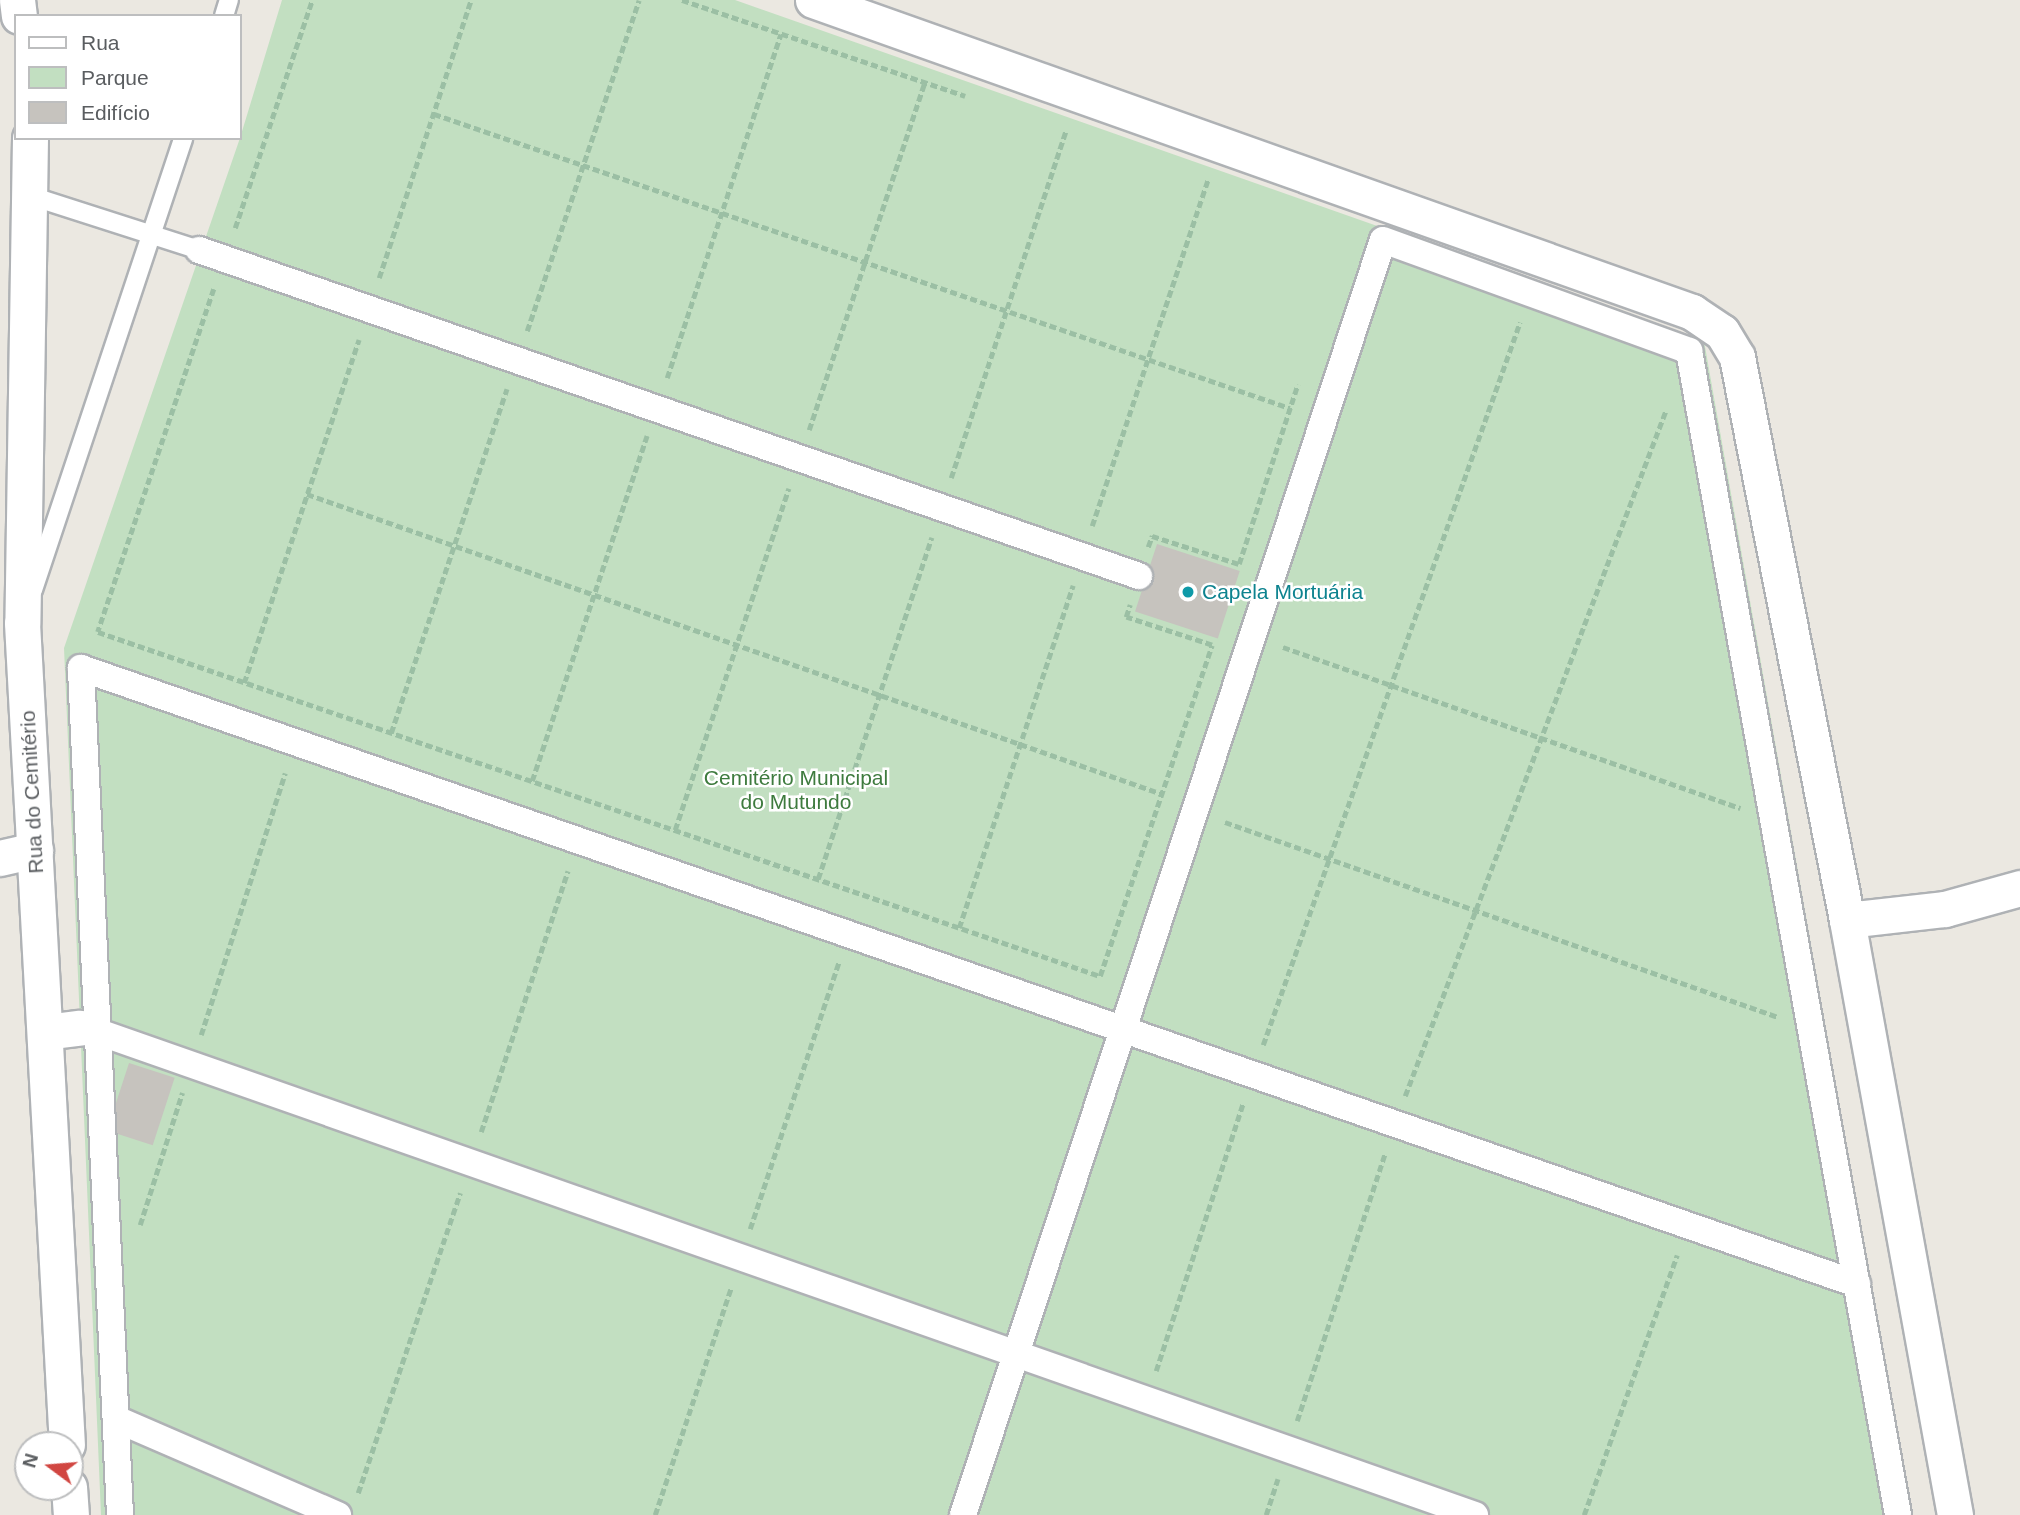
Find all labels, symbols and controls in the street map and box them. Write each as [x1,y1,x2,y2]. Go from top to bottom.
legend [14,14,242,140]
text: Rua [81,31,120,54]
text: Parque [81,66,149,89]
text: Edifício [81,101,150,124]
place label: Capela Mortuária [1202,579,1363,605]
marker: Capela Mortuária [1180,584,1196,600]
street label: Rua do Cemitério [15,710,49,874]
park label: Cemitério Municipal do Mutundo [704,765,888,815]
north arrow [14,1431,84,1501]
text: N [18,1451,42,1470]

